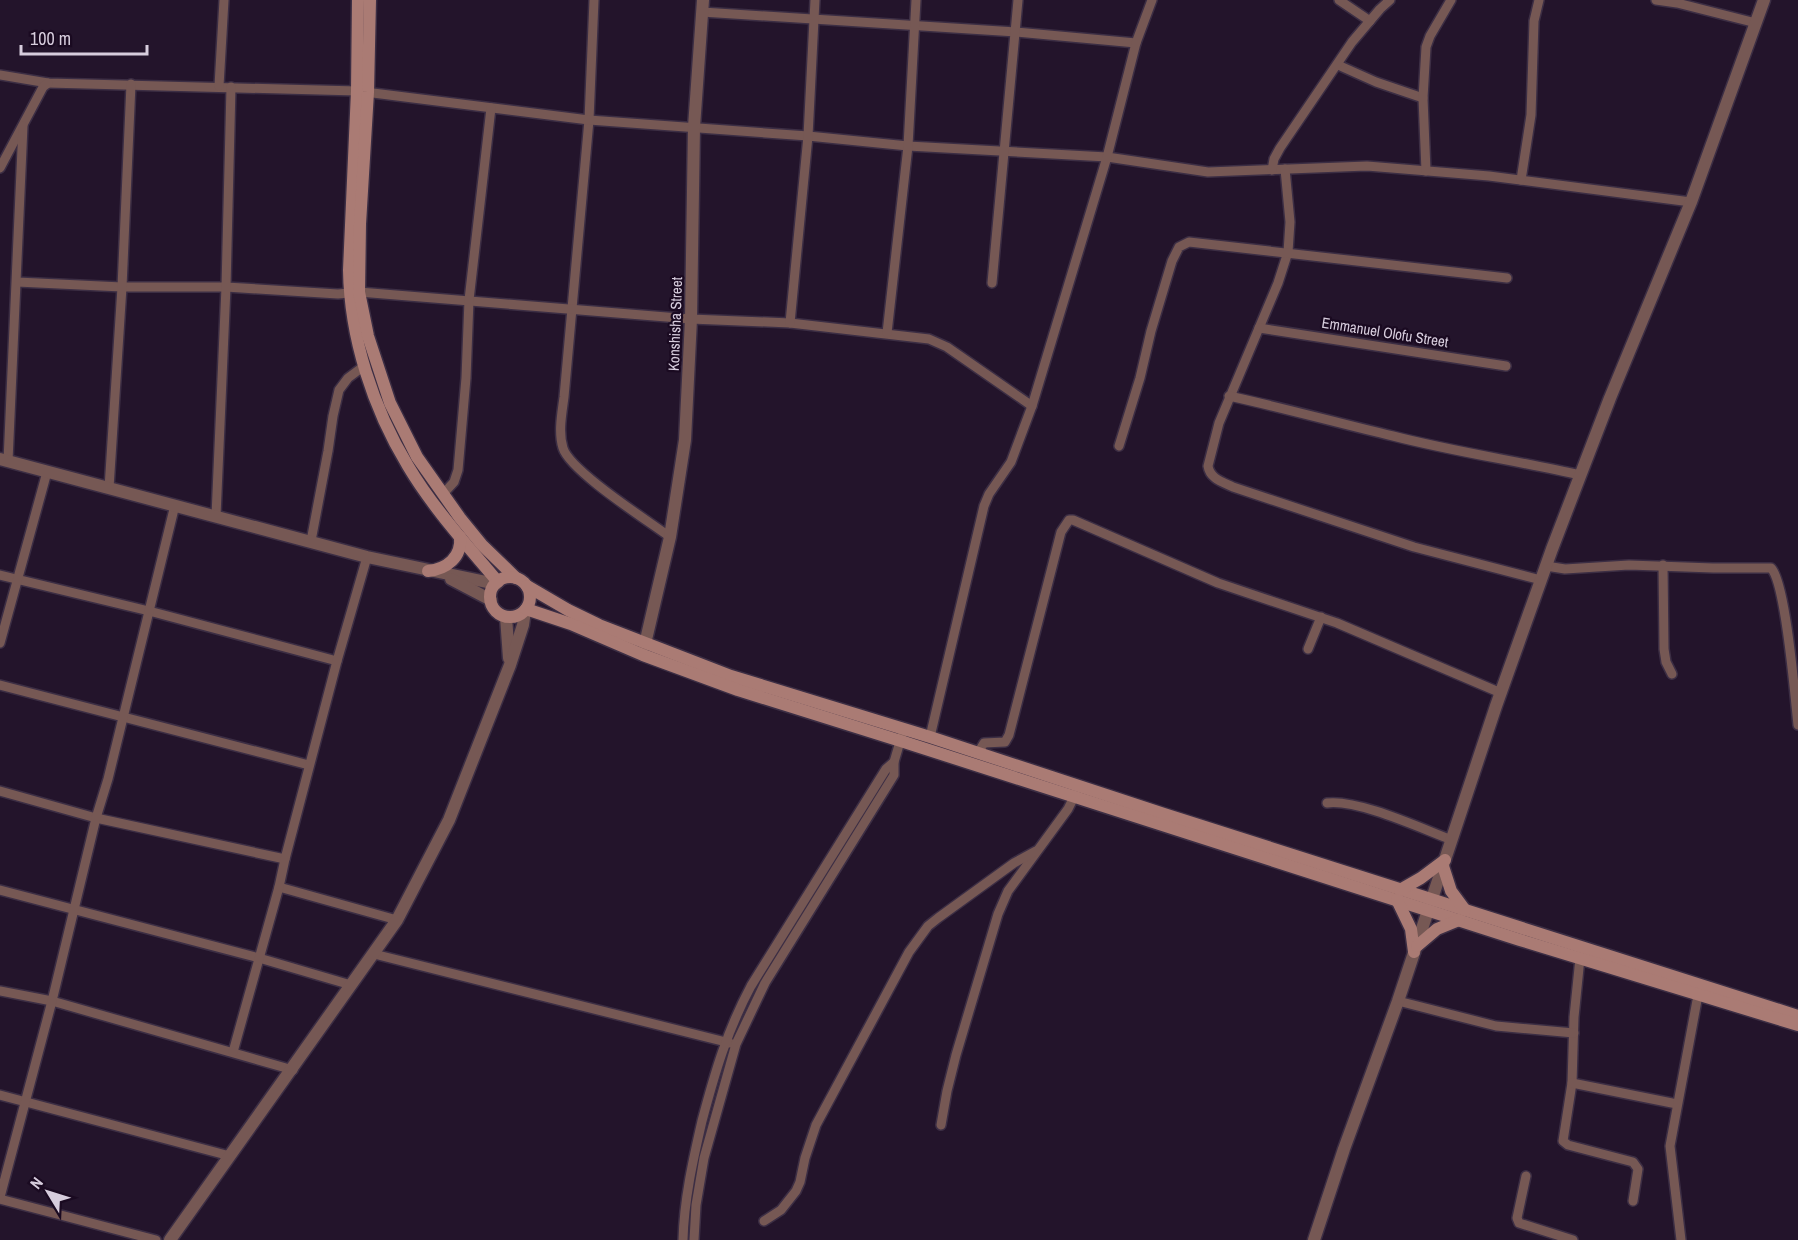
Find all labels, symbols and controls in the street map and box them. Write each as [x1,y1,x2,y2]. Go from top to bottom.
scale bar [21,18,147,56]
text: 100 m [30,26,71,51]
street label: Konshisha Street [663,276,687,372]
street label: Emmanuel Olofu Street [1320,312,1450,352]
north arrow [18,1162,78,1222]
text: N [25,1172,48,1193]

